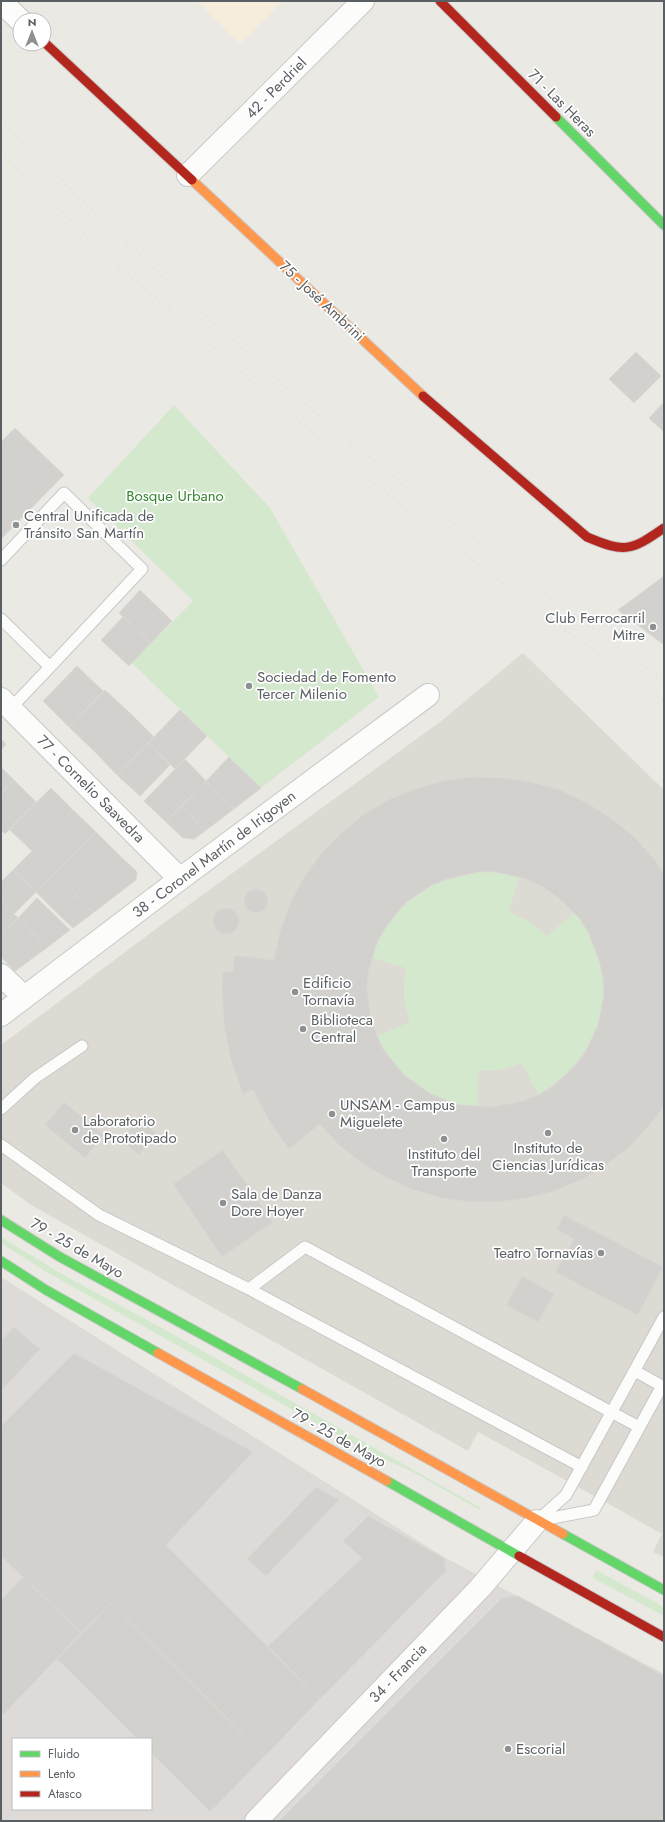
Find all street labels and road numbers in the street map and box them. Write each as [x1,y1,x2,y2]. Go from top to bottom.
street label: 42 - Perdriel [240,52,312,124]
street label: 71 - Las Heras [523,64,601,142]
street label: 75 - José Ambrini [274,256,370,346]
street label: 77 - Cornelio Saavedra [32,730,150,848]
street label: 38 - Coronel Martín de Irigoyen [128,785,300,923]
street label: 79 - 25 de Mayo [26,1212,128,1284]
street label: 79 - 25 de Mayo [288,1403,390,1473]
street label: 34 - Francia [364,1638,432,1708]

